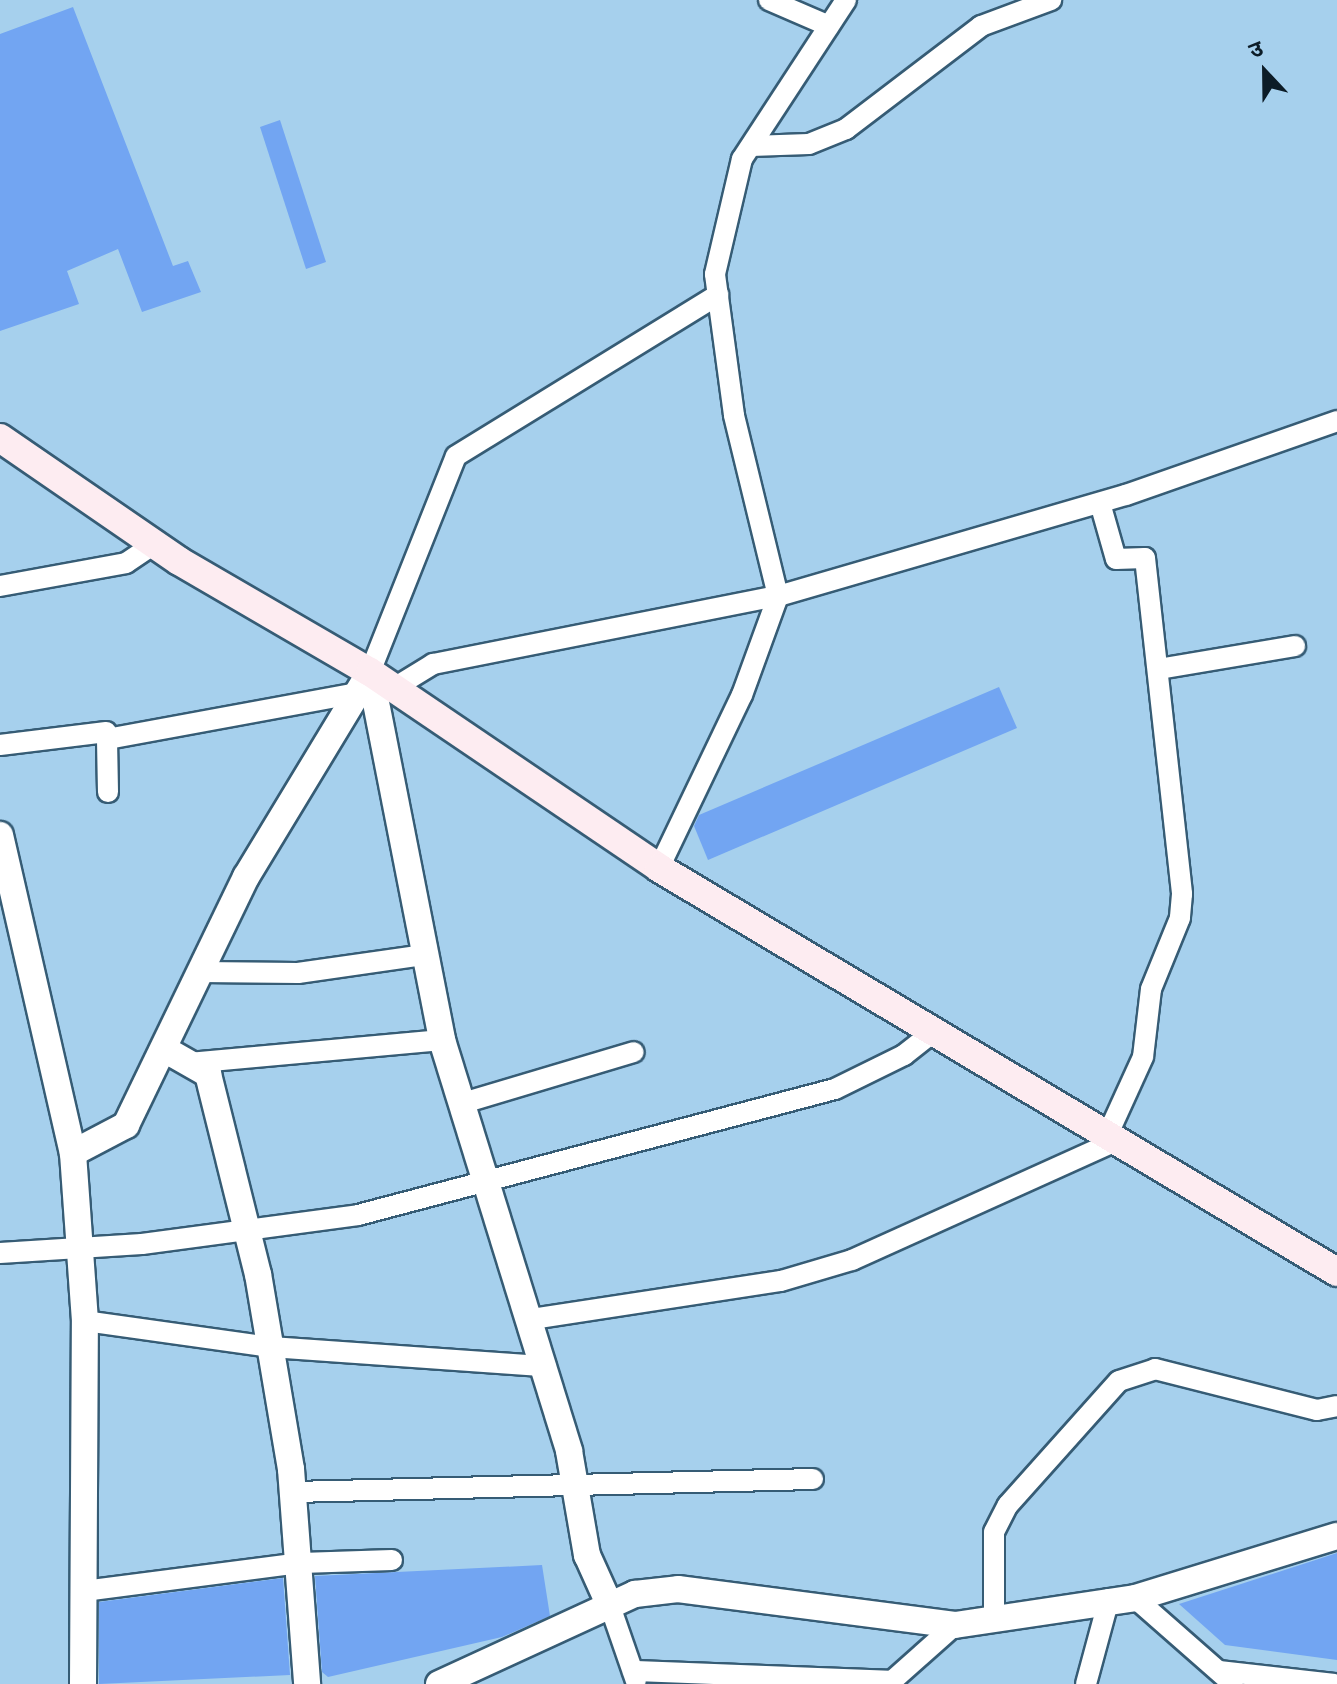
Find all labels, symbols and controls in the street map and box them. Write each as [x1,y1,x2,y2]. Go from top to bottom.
north arrow [1225,32,1305,112]
text: उ [1245,34,1267,64]

